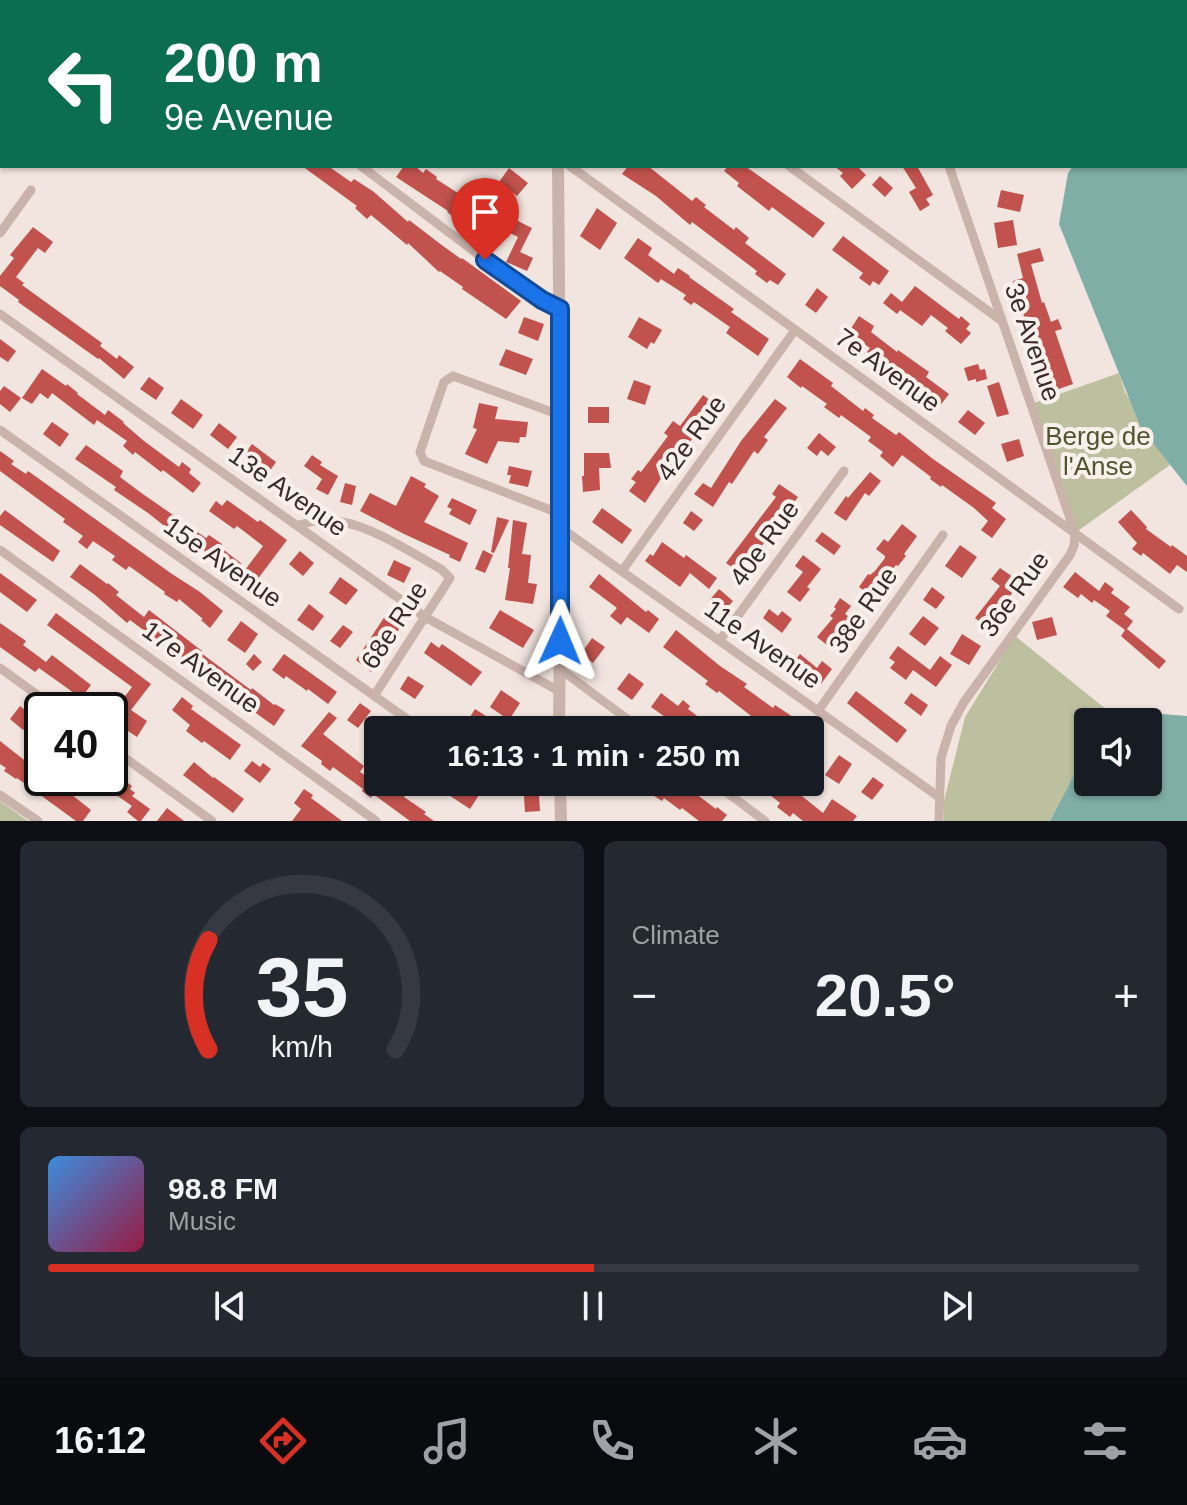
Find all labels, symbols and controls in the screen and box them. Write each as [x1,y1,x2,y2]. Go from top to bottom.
text: 200 m [164,31,323,94]
icon: left [32,32,136,136]
text: 9e Avenue [164,97,334,138]
pin [451,178,519,260]
icon: arrive [463,190,507,234]
street label: 3e Avenue [999,279,1067,405]
street label: 7e Avenue [830,322,946,418]
street label: 42e Rue [650,389,732,487]
park label: Berge de l'Anse [1045,421,1151,481]
street label: 13e Avenue [223,439,353,543]
street label: 40e Rue [723,494,805,592]
street label: 15e Avenue [158,510,288,614]
street label: 36e Rue [973,545,1055,643]
street label: 38e Rue [823,561,903,659]
street label: 68e Rue [355,576,433,674]
street label: 11e Avenue [699,593,827,695]
position arrow [518,599,602,683]
street label: 17e Avenue [137,615,265,719]
speed limit sign: 40 [24,692,128,796]
map controls [1074,708,1162,796]
button: sound [1074,708,1162,796]
text: 16:13 · 1 min · 250 m [447,739,741,772]
text: Climate [632,920,720,950]
text: 35 [255,941,348,1034]
text: 20.5° [815,962,956,1029]
text: − [632,971,657,1020]
text: + [1113,971,1139,1020]
text: km/h [271,1031,333,1063]
text: 98.8 FM [168,1172,278,1205]
text: Music [168,1206,236,1236]
icon: previous [208,1284,252,1328]
icon: pause [571,1284,615,1328]
icon: next [935,1284,979,1328]
icon: directions [255,1413,311,1469]
icon: music [419,1413,475,1469]
icon: phone [584,1413,640,1469]
icon: climate [748,1413,804,1469]
icon: car [912,1413,968,1469]
icon: filters [1077,1413,1133,1469]
text: 16:12 [54,1420,146,1461]

